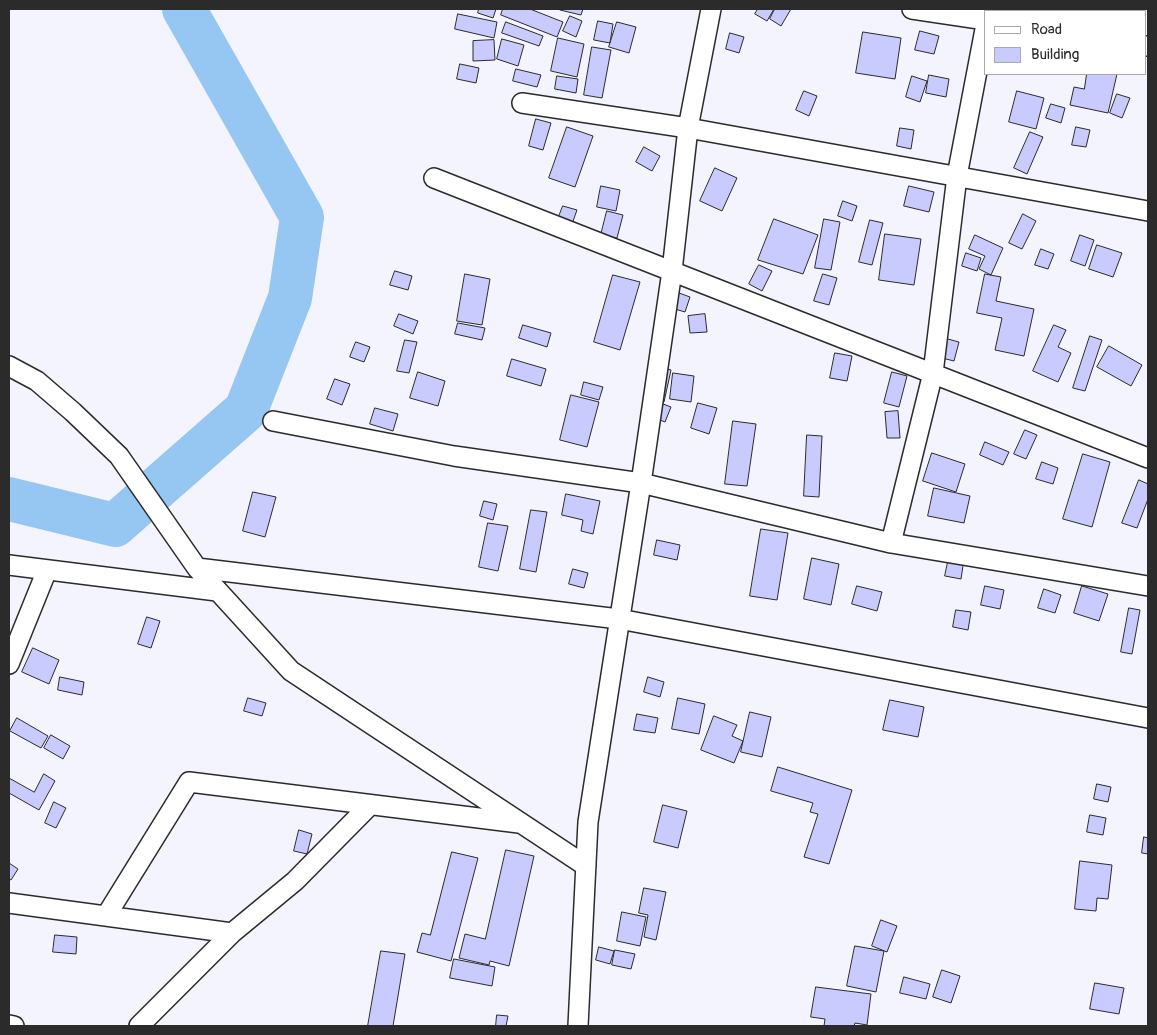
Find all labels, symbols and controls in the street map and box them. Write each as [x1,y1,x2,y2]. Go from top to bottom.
legend [984,10,1147,75]
text: Road [1031,20,1062,39]
text: Building [1031,45,1079,64]

